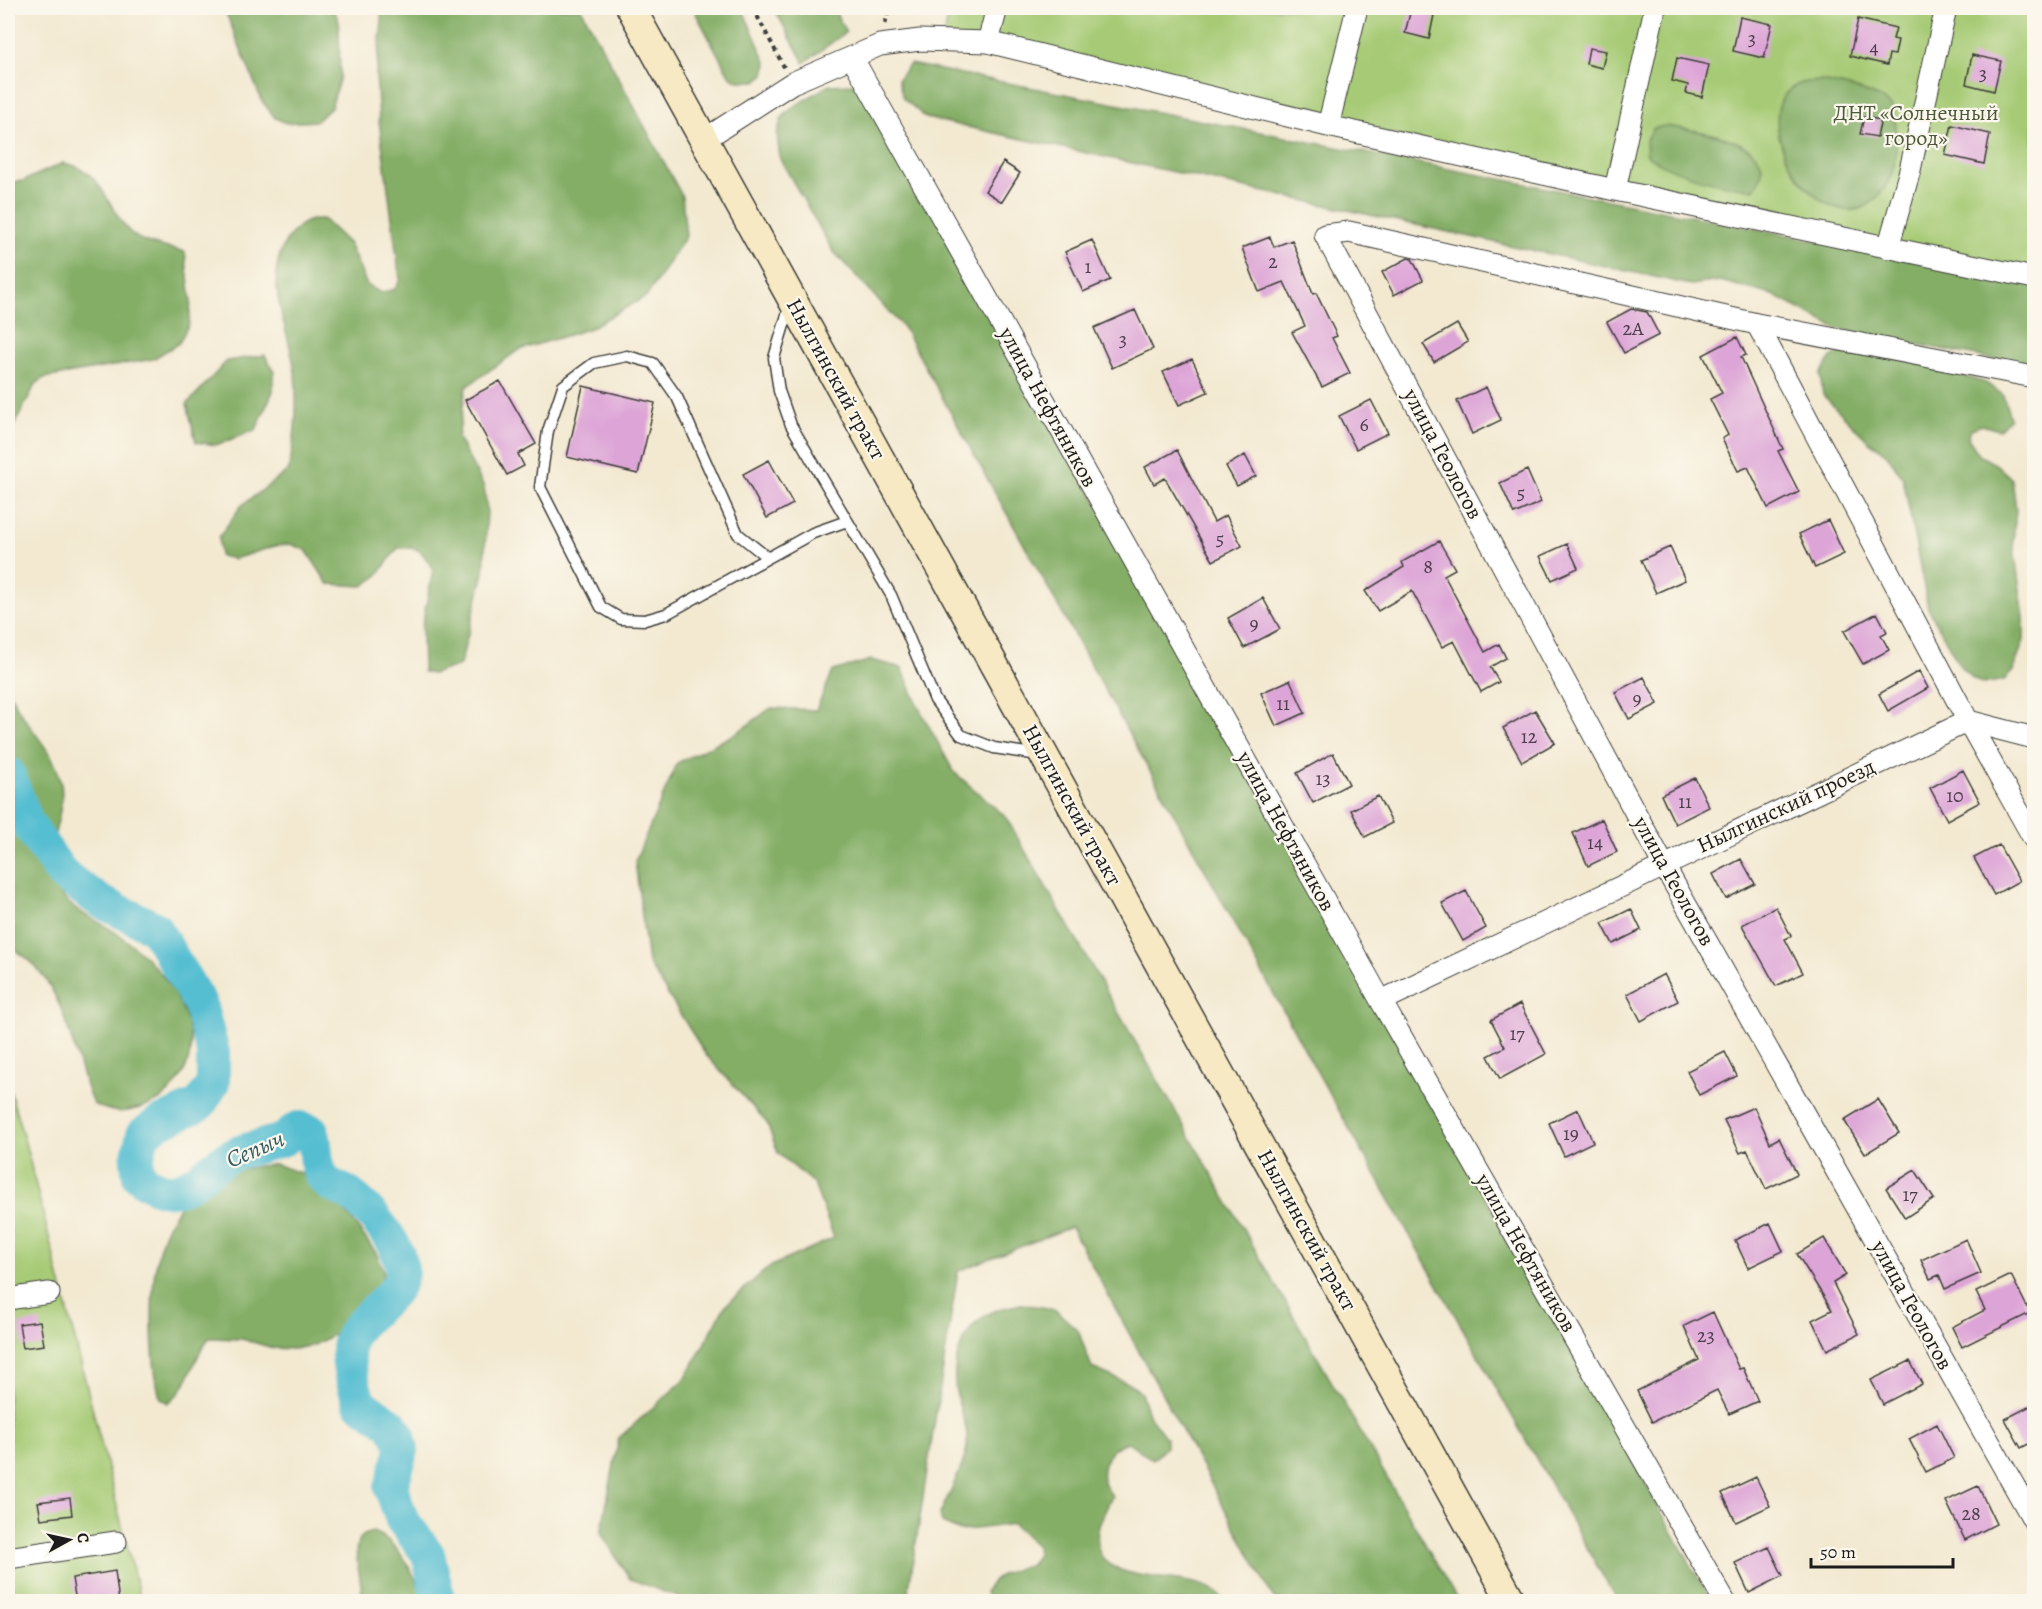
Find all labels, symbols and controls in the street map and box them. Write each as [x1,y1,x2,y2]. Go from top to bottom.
house number: 3 [1748,25,1756,52]
house number: 4 [1869,34,1879,61]
house number: 3 [1979,60,1987,87]
park label: ДНТ «Солнечный город» [1833,98,1999,153]
house number: 2 [1268,248,1278,275]
house number: 1 [1085,253,1092,280]
street label: Нылгинский тракт [779,293,893,465]
house number: 2А [1622,315,1644,342]
street label: улица Нефтяников [991,321,1104,492]
house number: 3 [1119,326,1127,353]
street label: улица Геологов [1396,383,1490,525]
house number: 6 [1359,411,1369,438]
house number: 5 [1517,479,1525,506]
house number: 5 [1216,525,1224,552]
house number: 8 [1423,553,1433,580]
house number: 9 [1249,610,1259,637]
house number: 9 [1632,685,1642,712]
house number: 11 [1276,690,1290,717]
street label: Нылгинский тракт [1015,719,1129,891]
house number: 12 [1521,723,1538,750]
street label: улица Нефтяников [1229,745,1342,916]
street label: Нылгинский проезд [1692,751,1880,860]
house number: 13 [1315,765,1331,792]
house number: 10 [1946,782,1964,809]
house number: 11 [1678,788,1692,815]
street label: улица Геологов [1626,810,1722,951]
house number: 14 [1587,829,1603,856]
house number: 17 [1509,1020,1525,1047]
house number: 19 [1563,1120,1579,1147]
water label: Сепыч [221,1123,289,1175]
street label: Нылгинский тракт [1250,1144,1364,1316]
street label: улица Нефтяников [1468,1167,1584,1338]
house number: 17 [1902,1181,1918,1208]
street label: улица Геологов [1864,1234,1960,1375]
house number: 23 [1697,1322,1715,1349]
house number: 28 [1961,1500,1981,1527]
north arrow [39,1510,99,1570]
scale bar [1811,1531,1954,1569]
text: С [71,1532,94,1545]
text: 50 m [1820,1540,1856,1564]

